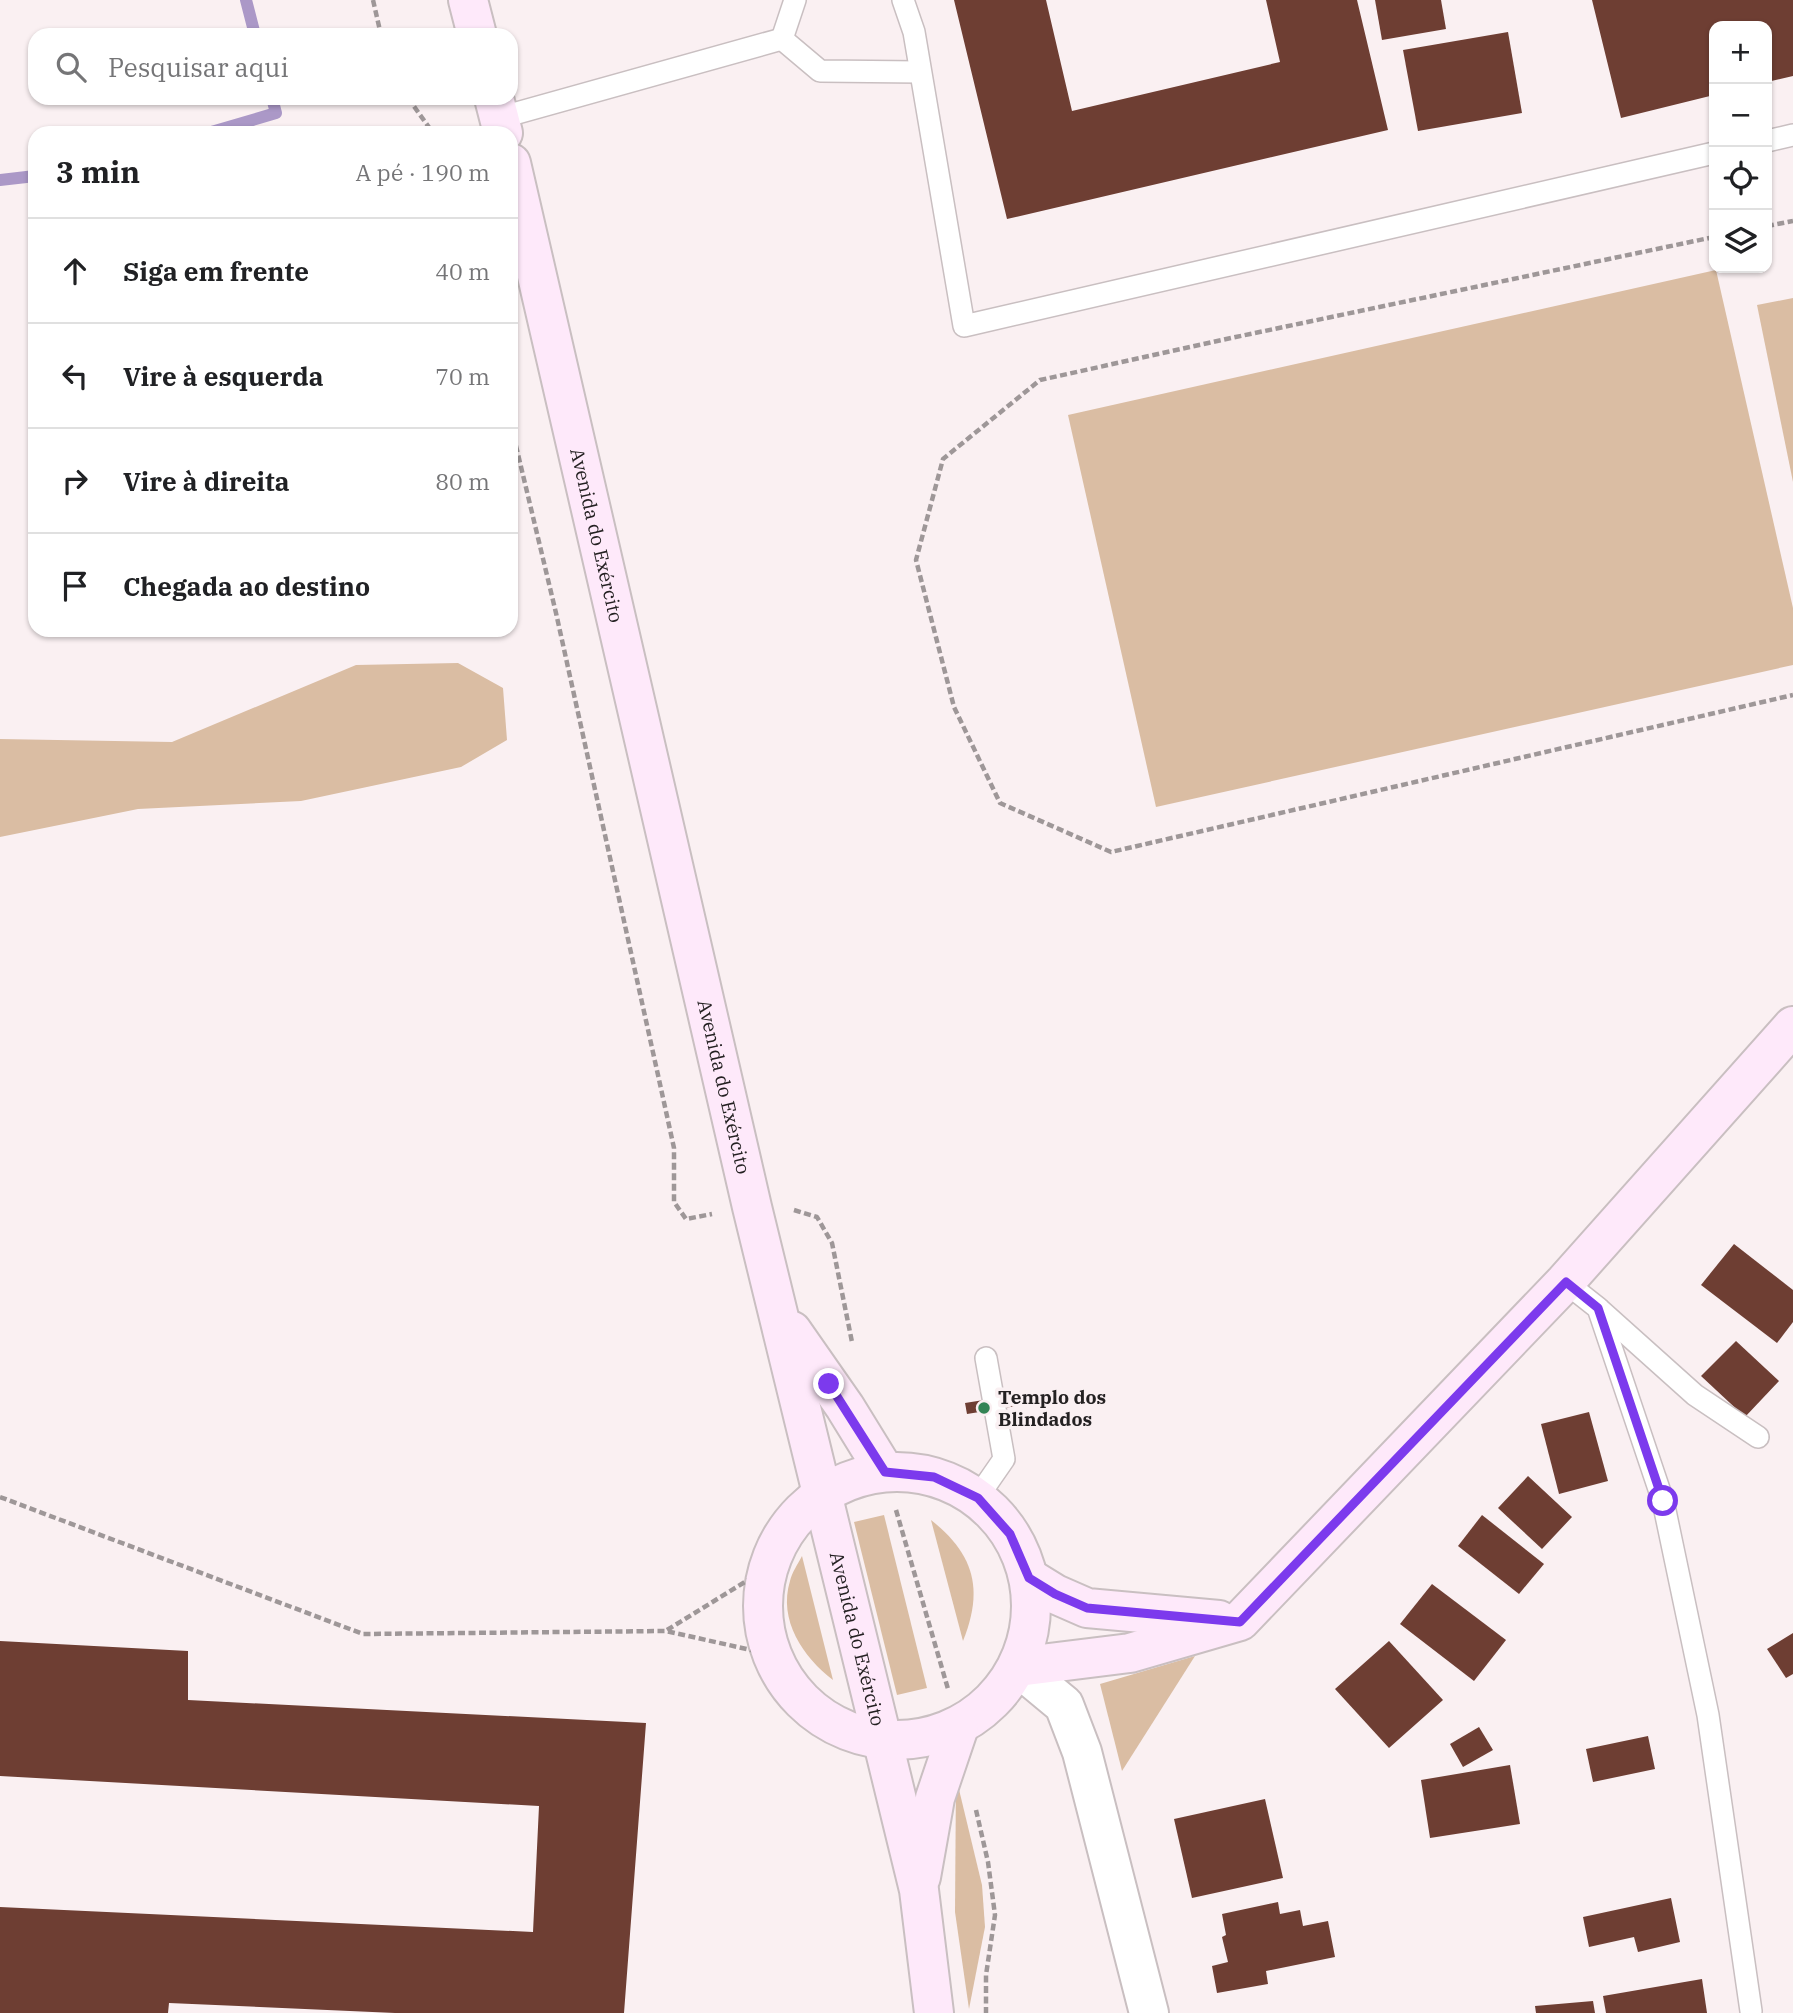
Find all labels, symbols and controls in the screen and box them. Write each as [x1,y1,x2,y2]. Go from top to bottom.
map controls [1709,21,1772,273]
button: + [1709,21,1772,84]
search box [28,28,518,105]
icon: search [52,48,90,86]
text: Pesquisar aqui [108,50,289,84]
button: − [1709,84,1772,147]
button: locate [1709,147,1772,210]
text: 3 min [56,152,140,191]
text: A pé · 190 m [355,157,490,187]
button: layers [1709,210,1772,273]
icon: ahead [56,252,94,290]
text: Siga em frente [123,254,309,288]
text: 40 m [435,256,490,286]
icon: left [56,357,94,395]
text: Vire à esquerda [123,359,324,393]
text: 70 m [435,361,490,391]
street label: Avenida do Exército [565,446,629,625]
icon: right [56,462,94,500]
text: Vire à direita [123,464,290,498]
text: 80 m [435,466,490,496]
icon: arrive [56,567,94,605]
text: Chegada ao destino [123,569,370,603]
street label: Avenida do Exército [692,997,756,1176]
route end [813,1368,844,1399]
place label: Templo dos Blindados [998,1385,1106,1431]
marker: Templo dos Blindados [976,1400,992,1416]
route start [1647,1485,1678,1516]
street label: Avenida do Exército [825,1549,890,1728]

